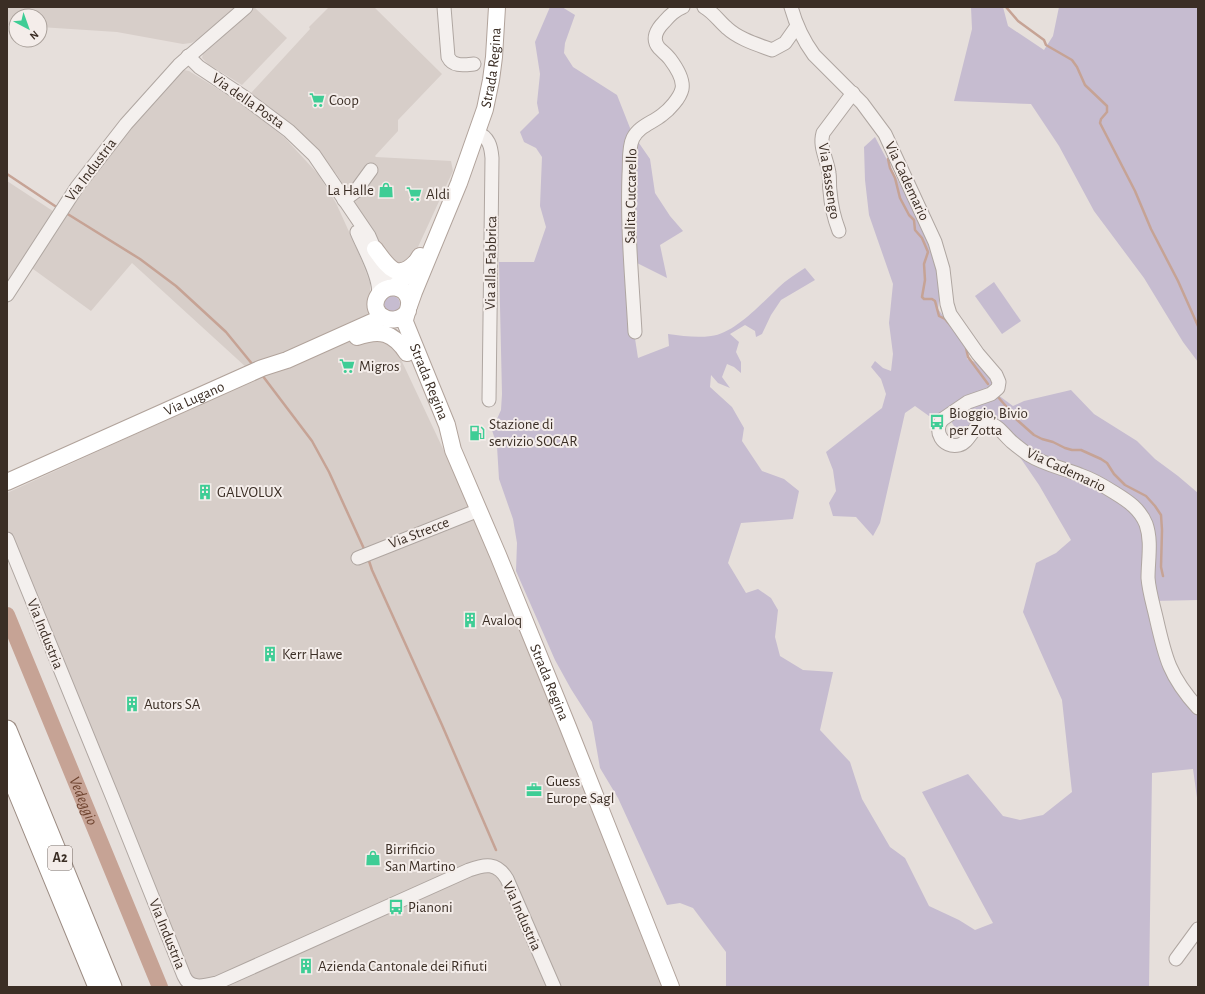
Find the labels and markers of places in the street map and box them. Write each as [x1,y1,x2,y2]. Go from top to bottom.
supermarket icon: Coop [308,91,326,109]
place label: Coop [329,93,359,108]
shop icon: La Halle [377,181,395,199]
place label: La Halle [327,183,374,198]
supermarket icon: Aldi [405,185,423,203]
place label: Aldi [426,187,450,202]
supermarket icon: Migros [338,357,356,375]
place label: Migros [359,359,400,374]
place label: Bioggio, Bivio per Zotta [949,406,1028,438]
bus stop icon: Bioggio, Bivio per Zotta [928,413,946,431]
place label: Stazione di servizio SOCAR [489,417,578,449]
fuel station icon: Stazione di servizio SOCAR [468,424,486,442]
building icon: GALVOLUX [196,483,214,501]
place label: GALVOLUX [217,485,283,500]
building icon: Avaloq [461,611,479,629]
place label: Avaloq [482,613,522,628]
building icon: Kerr Hawe [261,645,279,663]
place label: Kerr Hawe [282,647,343,662]
building icon: Autors SA [123,695,141,713]
place label: Autors SA [144,697,201,712]
place label: Guess Europe Sagl [546,774,614,806]
office icon: Guess Europe Sagl [525,781,543,799]
place label: Birrificio San Martino [385,842,456,874]
shop icon: Birrificio San Martino [364,849,382,867]
bus stop icon: Pianoni [387,898,405,916]
place label: Pianoni [408,900,453,915]
building icon: Azienda Cantonale dei Rifiuti [297,957,315,975]
place label: Azienda Cantonale dei Rifiuti [318,959,487,974]

